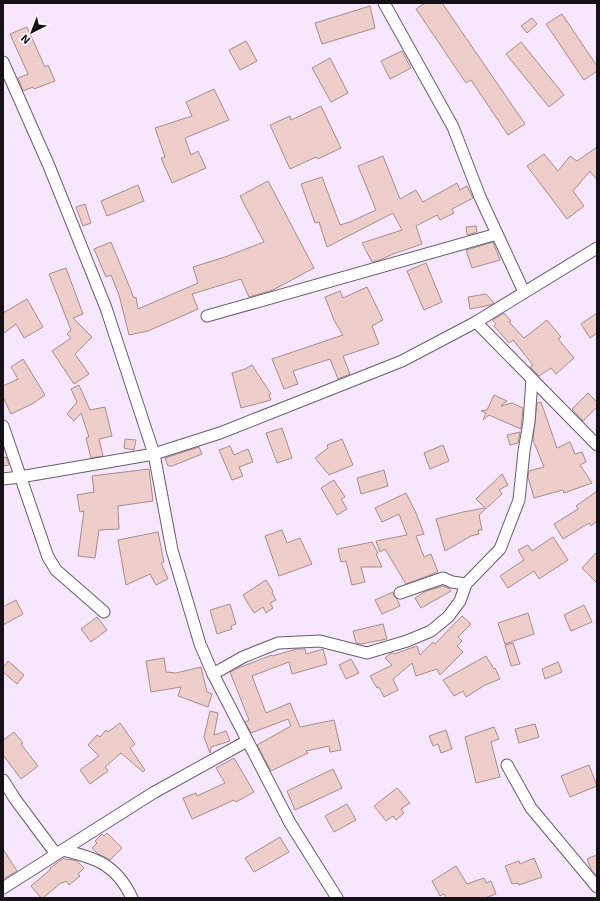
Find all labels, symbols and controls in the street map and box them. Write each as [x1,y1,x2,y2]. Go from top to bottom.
north arrow [12,12,52,52]
text: N [18,32,32,47]

